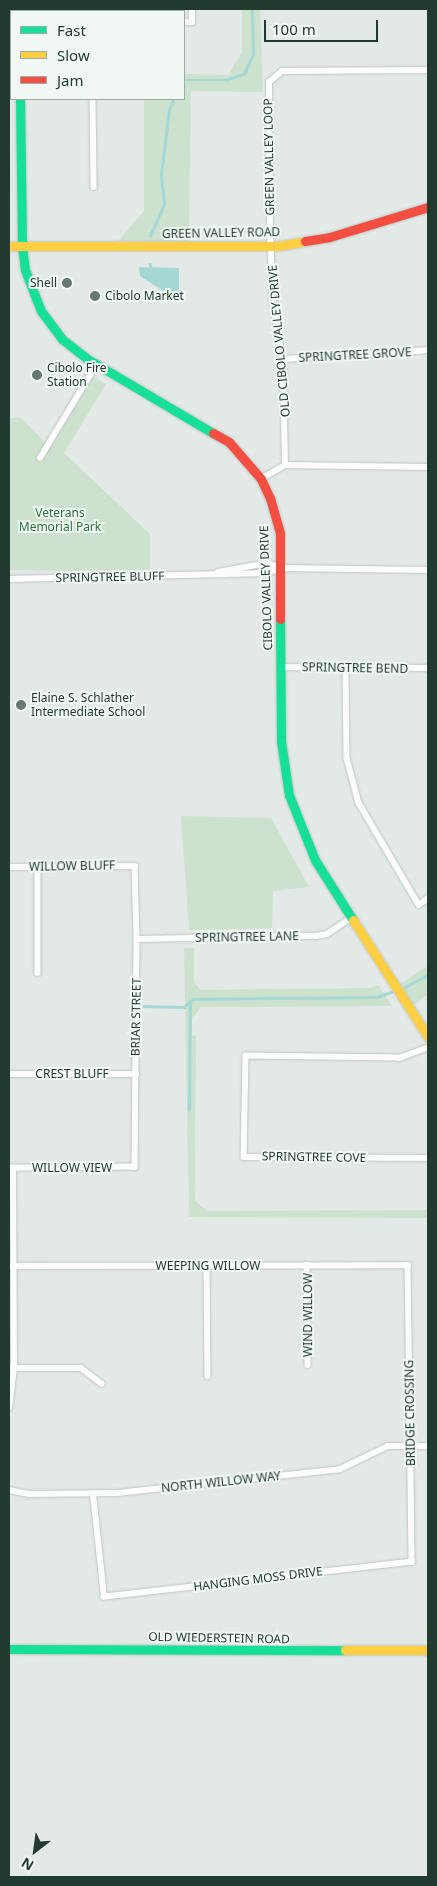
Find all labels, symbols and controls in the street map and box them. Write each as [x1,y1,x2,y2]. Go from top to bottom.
legend [10,10,185,100]
scale bar [267,10,381,42]
text: 100 m [272,19,316,39]
text: Fast [57,20,86,40]
text: Slow [57,45,90,65]
text: Jam [57,70,84,90]
street label: GREEN VALLEY LOOP [261,98,277,216]
street label: GREEN VALLEY ROAD [162,225,280,241]
street label: OLD CIBOLO VALLEY DRIVE [265,264,293,418]
place label: Shell [30,276,57,290]
marker: Shell [61,277,73,289]
place label: Cibolo Market [105,289,184,303]
marker: Cibolo Market [89,290,101,302]
street label: SPRINGTREE GROVE [298,345,412,365]
place label: Cibolo Fire Station [47,361,107,389]
marker: Cibolo Fire Station [31,369,43,381]
park label: Veterans Memorial Park [19,506,101,534]
street label: CIBOLO VALLEY DRIVE [257,525,275,651]
street label: SPRINGTREE BLUFF [55,569,165,585]
street label: SPRINGTREE BEND [302,660,408,676]
place label: Elaine S. Schlather Intermediate School [31,691,145,719]
marker: Elaine S. Schlather Intermediate School [15,699,27,711]
street label: WILLOW BLUFF [29,858,115,874]
street label: SPRINGTREE LANE [195,929,299,945]
street label: BRIAR STREET [128,978,144,1056]
street label: CREST BLUFF [35,1067,109,1081]
street label: SPRINGTREE COVE [262,1149,366,1165]
street label: WILLOW VIEW [32,1161,112,1175]
street label: WEEPING WILLOW [156,1259,260,1273]
street label: WIND WILLOW [301,1273,315,1357]
street label: BRIDGE CROSSING [402,1360,418,1466]
street label: NORTH WILLOW WAY [160,1469,282,1495]
street label: HANGING MOSS DRIVE [193,1564,323,1594]
street label: OLD WIEDERSTEIN ROAD [148,1630,290,1646]
north arrow [10,1826,60,1876]
text: N [18,1853,37,1876]

